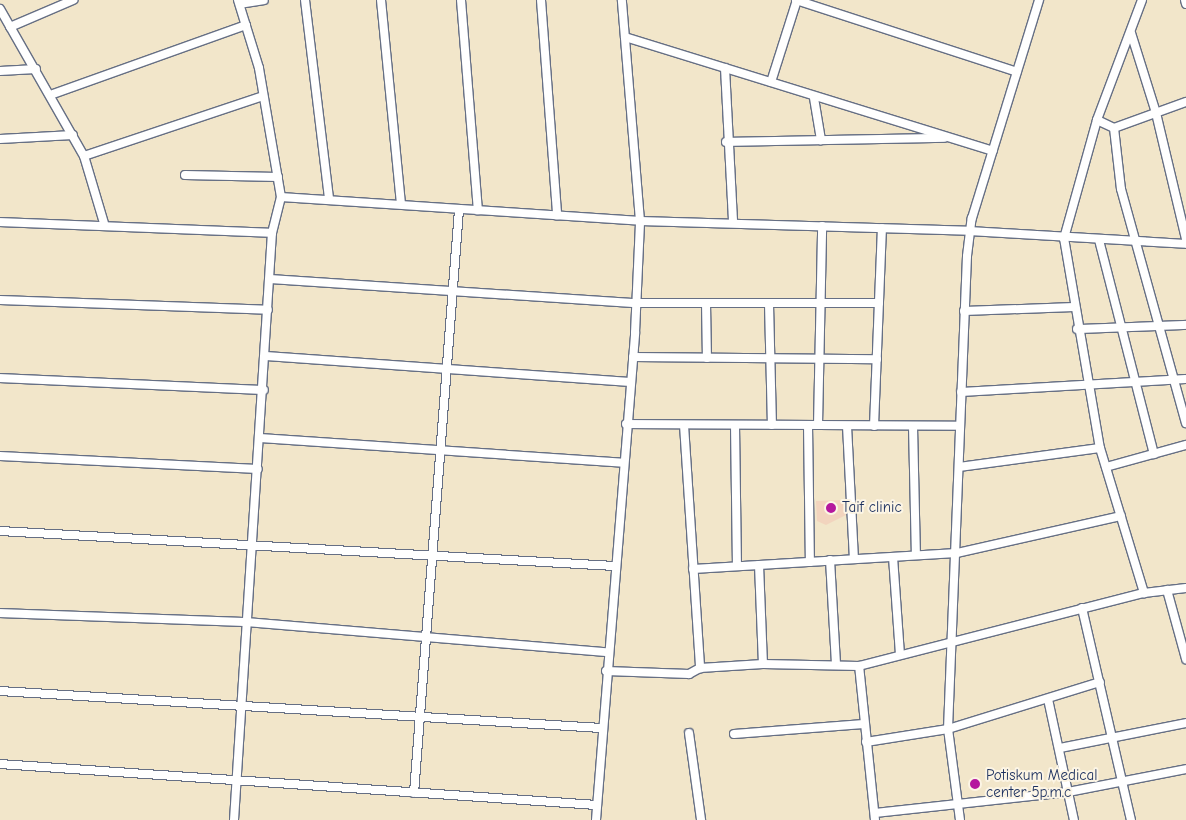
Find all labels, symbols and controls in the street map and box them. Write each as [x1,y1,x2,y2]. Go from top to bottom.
place label: Taif clinic [842,499,902,517]
marker: Taif clinic [824,501,838,515]
place label: Potiskum Medical center 5p.m.c [986,766,1098,801]
marker: Potiskum Medical center 5p.m.c [968,777,982,791]

